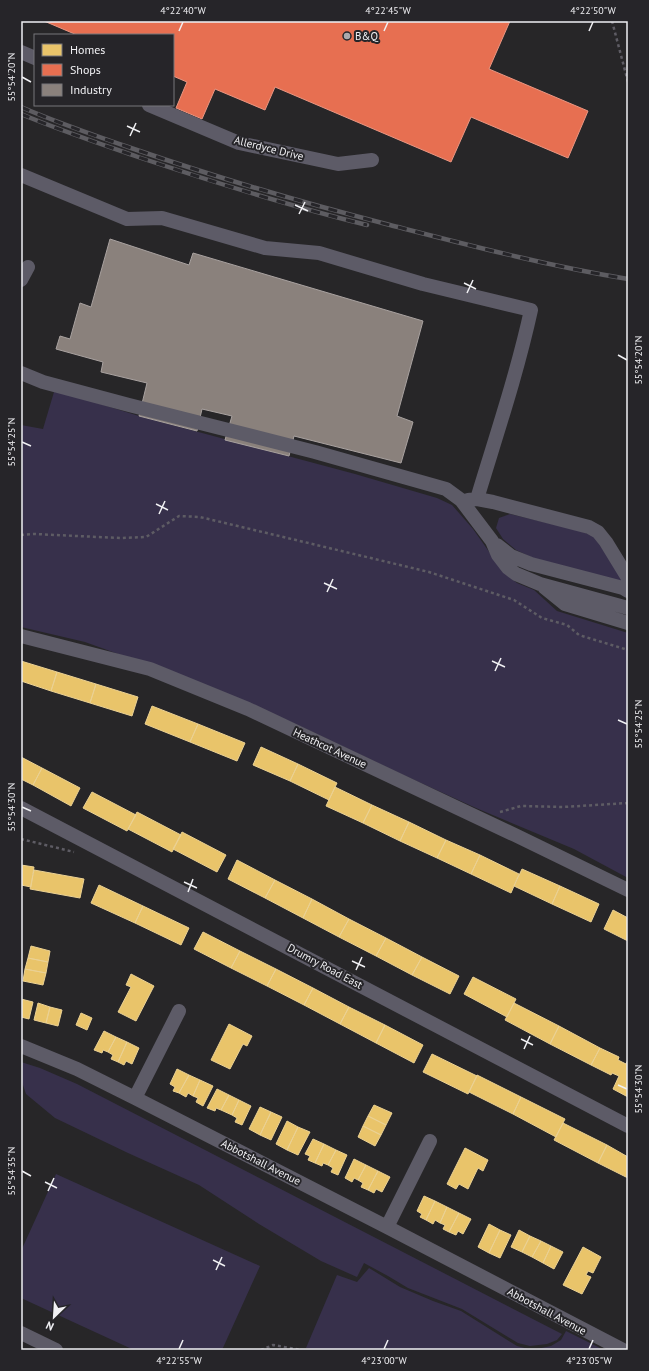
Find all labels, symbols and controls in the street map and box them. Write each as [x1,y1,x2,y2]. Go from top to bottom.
text: 4°22'40"W [160,4,207,17]
text: 4°22'45"W [365,4,412,17]
text: 4°22'50"W [570,4,617,17]
place label: B&Q [355,29,378,43]
marker: B&Q [342,31,352,41]
legend [34,34,174,106]
text: Homes [70,42,105,57]
text: 55°54'20"N [5,52,18,102]
text: Shops [70,62,101,77]
text: Industry [70,82,112,97]
street label: Allerdyce Drive [233,133,306,163]
text: 55°54'20"N [632,335,645,385]
text: 55°54'25"N [5,417,18,467]
text: 55°54'25"N [632,699,645,749]
street label: Heathcot Avenue [291,725,369,771]
text: 55°54'30"N [5,782,18,832]
street label: Drumry Road East [285,940,365,992]
text: 55°54'30"N [632,1064,645,1114]
street label: Abbotshall Avenue [219,1136,303,1188]
text: 55°54'35"N [5,1146,18,1196]
street label: Abbotshall Avenue [505,1284,589,1338]
north arrow [34,1297,74,1337]
text: N [44,1318,56,1334]
text: 4°22'55"W [156,1354,203,1367]
text: 4°23'00"W [361,1354,408,1367]
text: 4°23'05"W [566,1354,613,1367]

